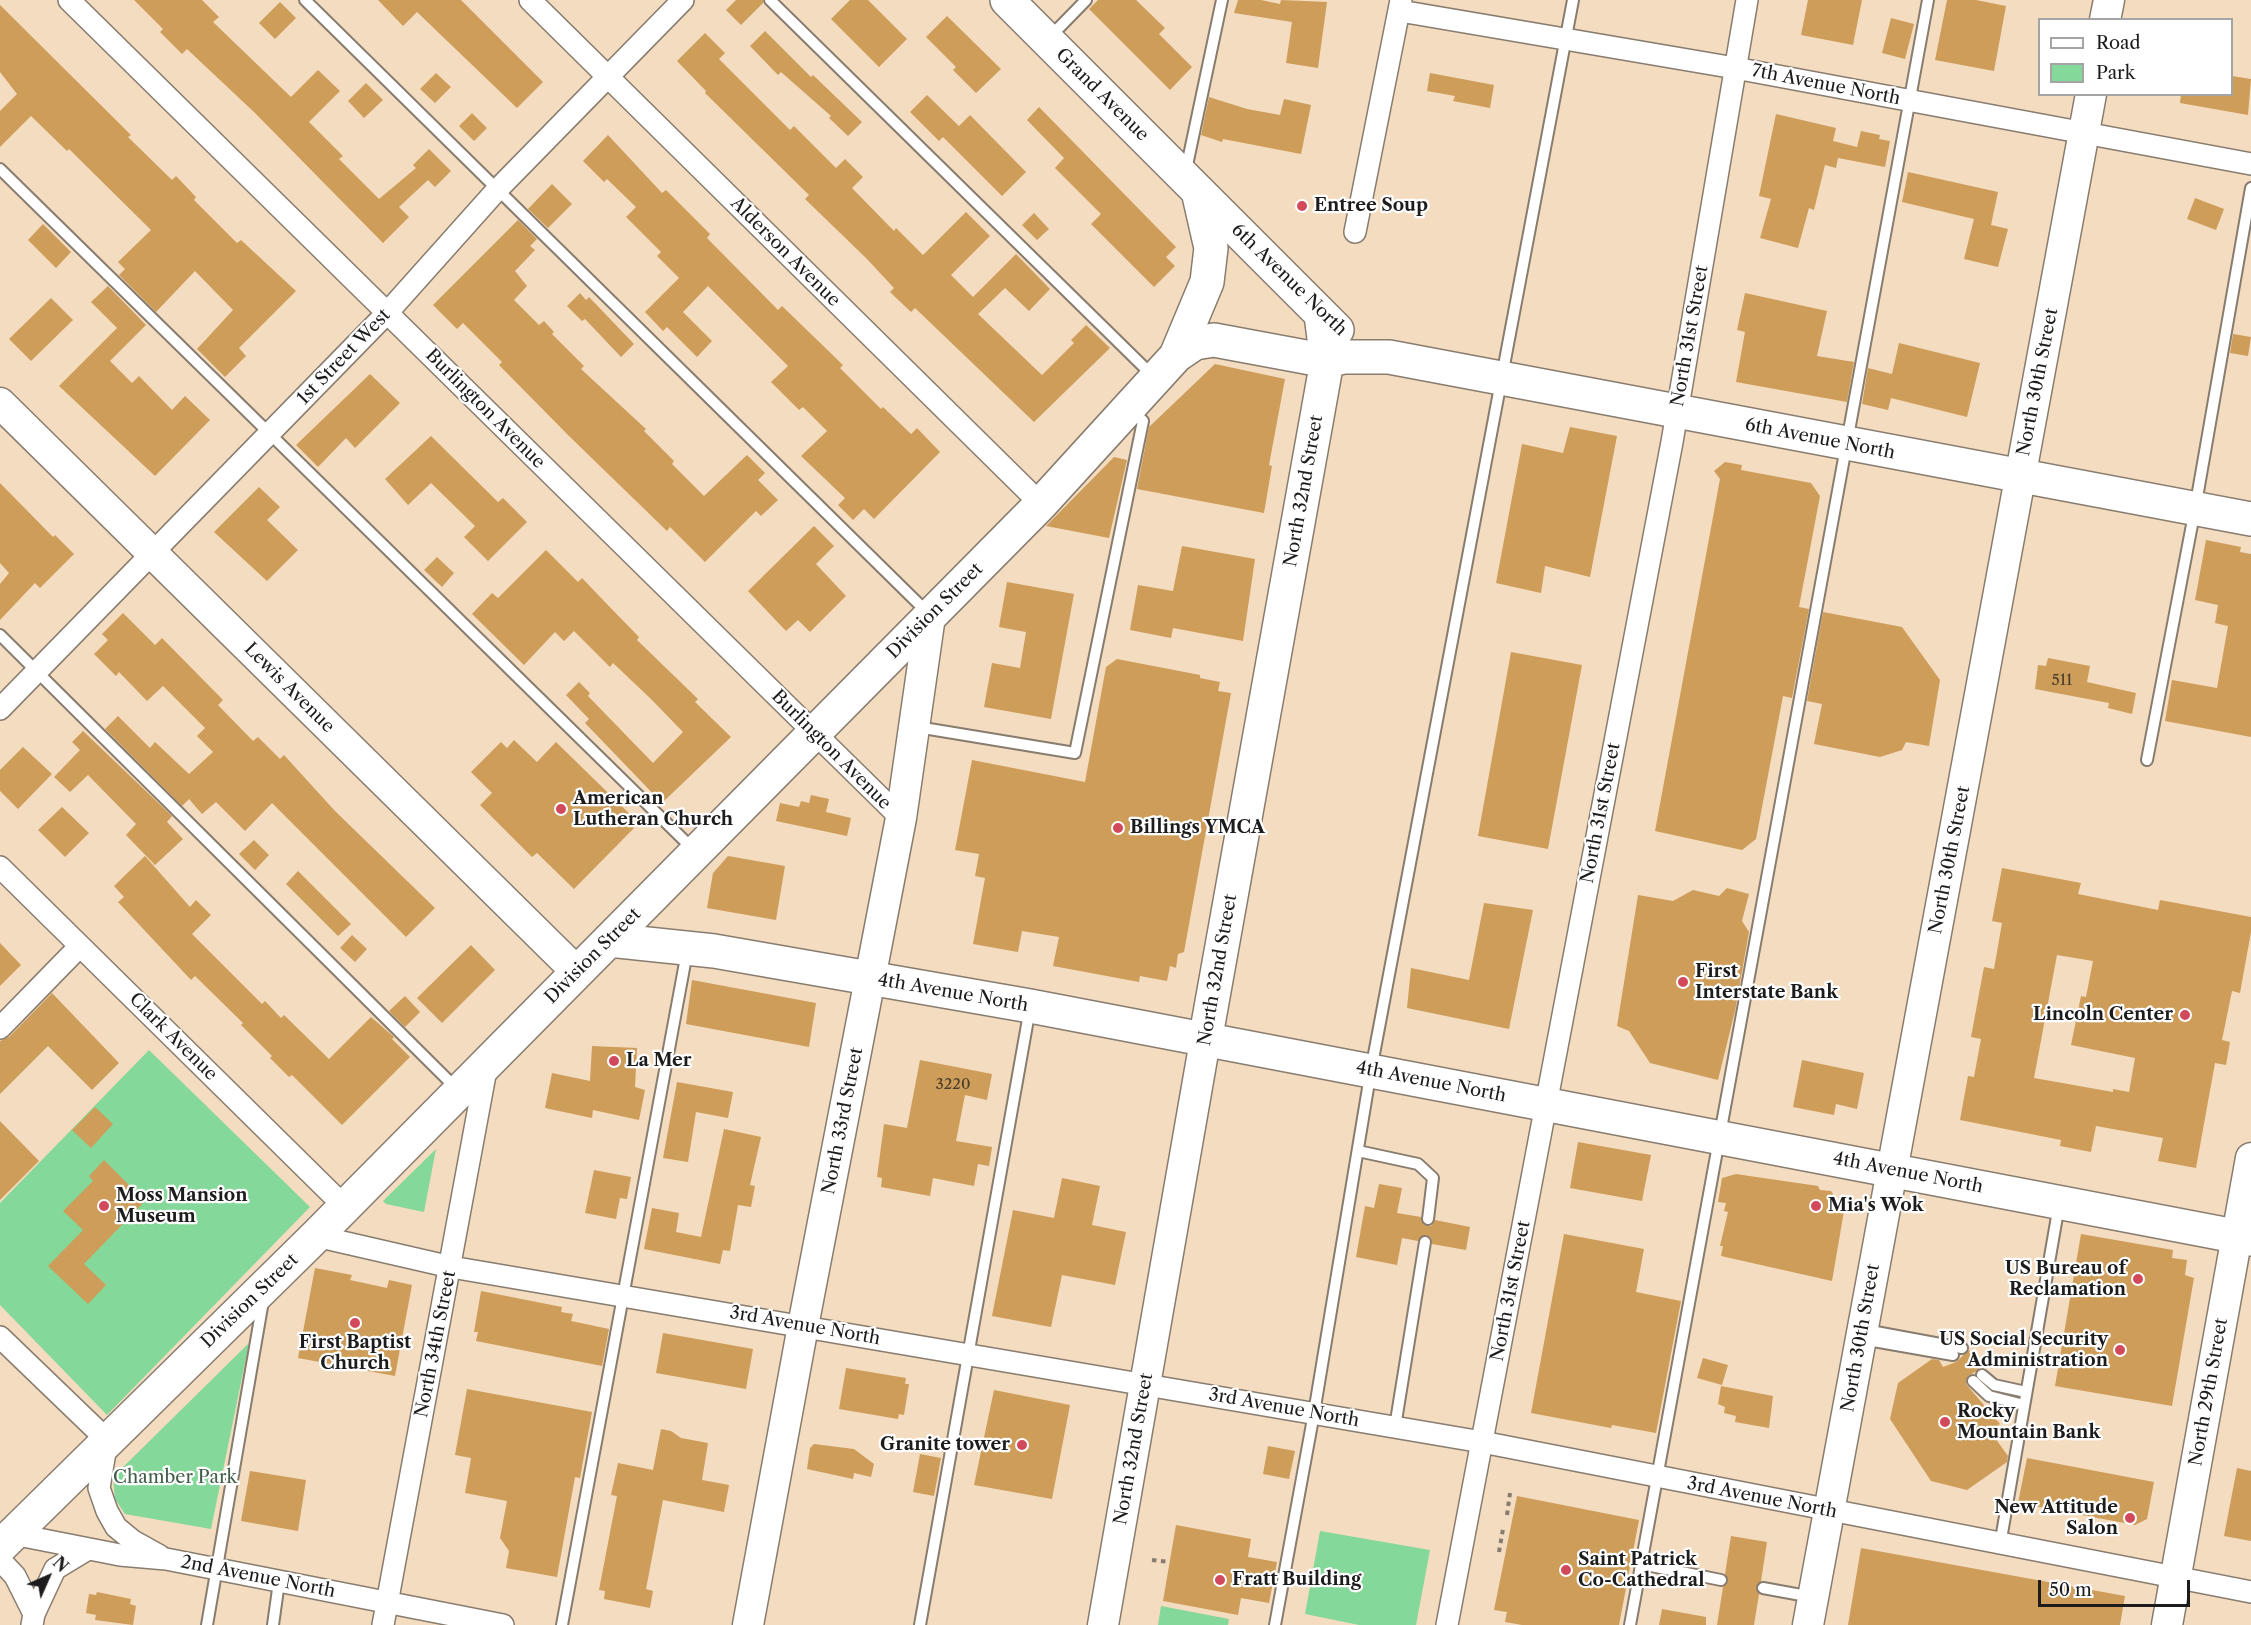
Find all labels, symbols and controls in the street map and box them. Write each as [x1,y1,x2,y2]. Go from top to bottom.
legend [2038,18,2233,96]
text: Road [2096,32,2141,54]
street label: Grand Avenue [1051,44,1153,146]
street label: 7th Avenue North [1750,60,1902,110]
text: Park [2096,62,2135,84]
street label: Alderson Avenue [726,193,844,311]
place label: Entree Soup [1314,195,1428,217]
marker: Entree Soup [1295,199,1309,213]
street label: 6th Avenue North [1227,219,1351,341]
street label: North 31st Street [1667,264,1713,408]
street label: 1st Street West [293,305,395,409]
street label: North 30th Street [2013,306,2063,458]
street label: Burlington Avenue [421,345,549,473]
street label: North 32nd Street [1280,413,1328,569]
street label: 6th Avenue North [1743,414,1897,464]
street label: Division Street [883,559,987,663]
street label: Lewis Avenue [239,638,339,738]
house number: 511 [2052,672,2072,690]
street label: Burlington Avenue [767,686,895,814]
street label: North 31st Street [1577,741,1625,885]
street label: North 30th Street [1925,784,1975,936]
place label: American Lutheran Church [573,788,733,830]
marker: American Lutheran Church [554,802,568,816]
place label: Billings YMCA [1130,817,1265,839]
marker: Billings YMCA [1111,821,1125,835]
street label: North 32nd Street [1194,892,1242,1048]
street label: Division Street [541,904,645,1008]
place label: First Interstate Bank [1695,961,1838,1004]
street label: 4th Avenue North [876,969,1030,1017]
marker: First Interstate Bank [1676,975,1690,989]
street label: Clark Avenue [125,989,221,1085]
place label: Lincoln Center [2033,1004,2173,1026]
marker: Lincoln Center [2178,1008,2192,1022]
street label: North 33rd Street [818,1046,868,1196]
place label: La Mer [626,1050,692,1072]
marker: La Mer [607,1054,621,1068]
street label: 4th Avenue North [1354,1057,1508,1107]
house number: 3220 [935,1076,971,1094]
street label: 4th Avenue North [1831,1148,1985,1198]
place label: Moss Mansion Museum [116,1185,248,1228]
place label: Mia's Wok [1828,1195,1924,1217]
marker: Moss Mansion Museum [97,1199,111,1213]
marker: Mia's Wok [1809,1199,1823,1213]
street label: North 31st Street [1487,1219,1535,1363]
street label: Division Street [197,1249,303,1353]
place label: US Bureau of Reclamation [2005,1258,2126,1300]
street label: North 30th Street [1837,1262,1885,1414]
street label: North 34th Street [411,1269,461,1419]
marker: US Bureau of Reclamation [2131,1272,2145,1286]
street label: 3rd Avenue North [728,1302,882,1350]
marker: First Baptist Church [348,1316,362,1330]
street label: North 29th Street [2185,1316,2233,1468]
place label: US Social Security Administration [1939,1329,2108,1372]
place label: First Baptist Church [299,1332,411,1374]
marker: US Social Security Administration [2113,1343,2127,1357]
street label: North 32nd Street [1110,1371,1158,1527]
street label: 3rd Avenue North [1207,1384,1361,1432]
place label: Rocky Mountain Bank [1957,1401,2100,1444]
marker: Rocky Mountain Bank [1938,1415,1952,1429]
place label: Granite tower [880,1434,1010,1456]
marker: Granite tower [1015,1438,1029,1452]
park label: Chamber Park [113,1467,237,1489]
street label: 3rd Avenue North [1685,1473,1839,1523]
place label: New Attitude Salon [1994,1497,2118,1540]
marker: New Attitude Salon [2123,1511,2137,1525]
north arrow [18,1547,78,1607]
place label: Saint Patrick Co-Cathedral [1578,1549,1704,1592]
street label: 2nd Avenue North [179,1551,337,1603]
text: N [49,1552,73,1576]
marker: Saint Patrick Co-Cathedral [1559,1563,1573,1577]
scale bar [2041,1568,2192,1606]
place label: Fratt Building [1232,1569,1361,1591]
marker: Fratt Building [1213,1573,1227,1587]
text: 50 m [2049,1579,2092,1601]

